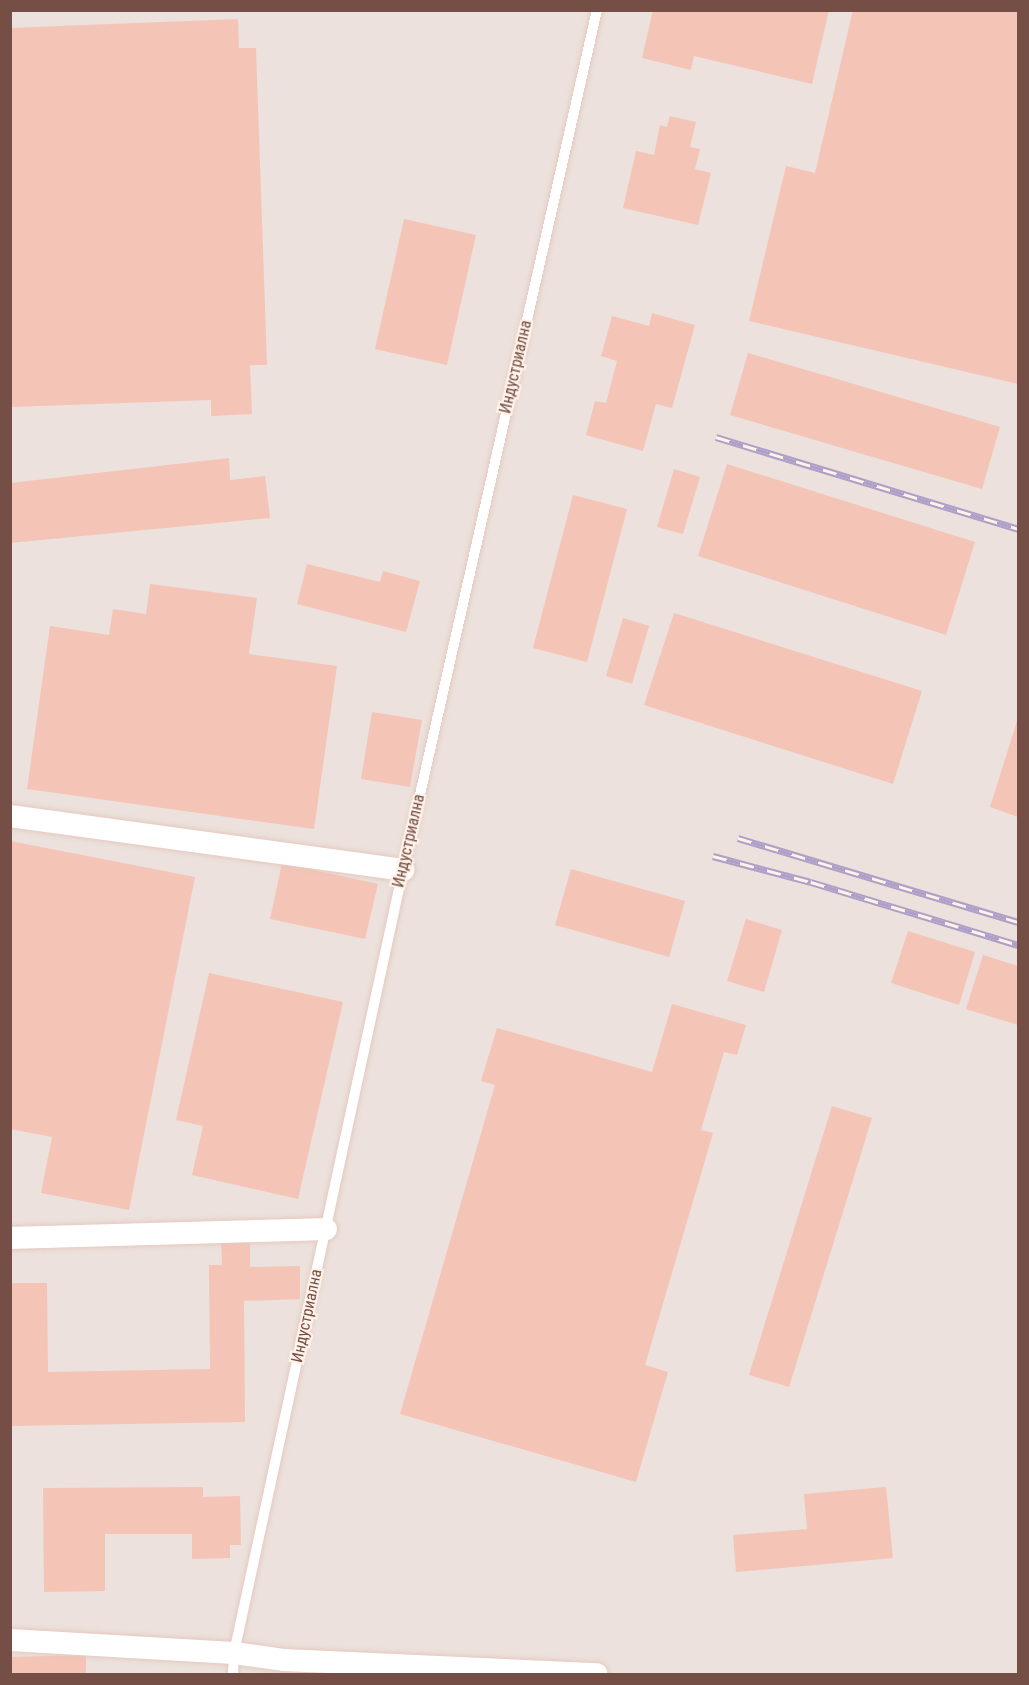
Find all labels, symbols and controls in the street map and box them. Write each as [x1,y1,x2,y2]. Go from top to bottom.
street label: Индустриална [496,319,536,415]
street label: Индустриална [389,793,429,889]
street label: Индустриална [288,1268,326,1364]

